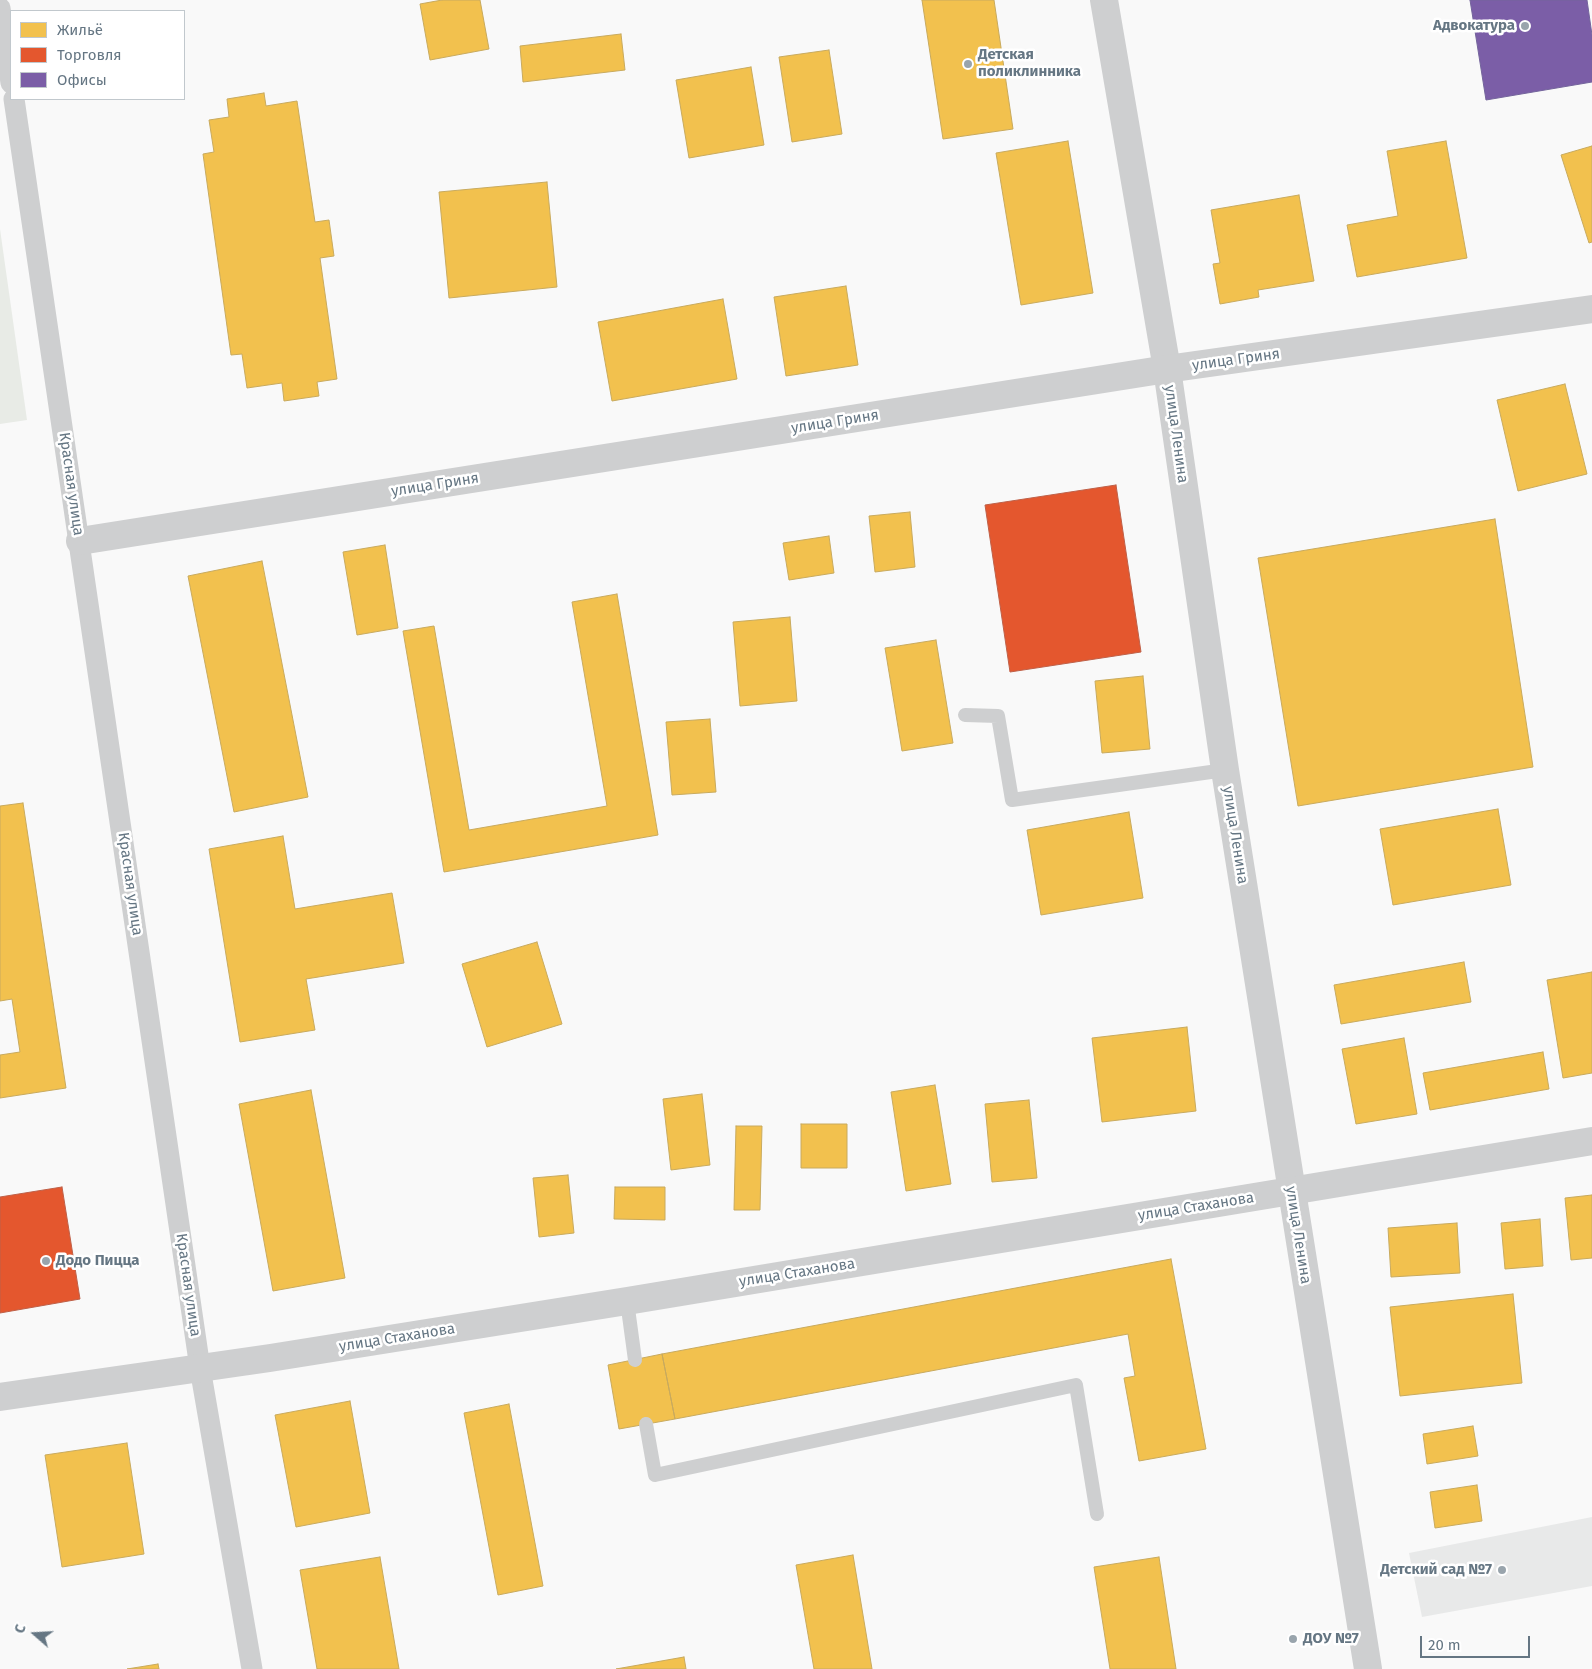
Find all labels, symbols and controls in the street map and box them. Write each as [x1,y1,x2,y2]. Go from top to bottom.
legend [10,10,185,100]
place label: Адвокатура [1433,17,1515,35]
marker: Адвокатура [1519,20,1531,32]
text: Жильё [57,21,103,39]
text: Торговля [57,46,122,64]
place label: Детская поликлинника [978,46,1081,81]
marker: Детская поликлинника [962,58,974,70]
text: Офисы [57,71,107,89]
street label: улица Гриня [1191,345,1281,375]
street label: улица Ленина [1160,384,1192,484]
street label: улица Гриня [790,406,880,438]
street label: Красная улица [55,431,87,537]
street label: улица Гриня [390,469,480,501]
street label: улица Ленина [1218,785,1252,885]
street label: Красная улица [114,831,146,937]
street label: улица Ленина [1281,1185,1315,1285]
street label: улица Стаханова [1137,1189,1255,1225]
street label: Красная улица [172,1232,204,1338]
place label: Додо Пицца [56,1252,140,1270]
marker: Додо Пицца [40,1255,52,1267]
street label: улица Стаханова [738,1255,856,1291]
street label: улица Стаханова [338,1320,456,1356]
place label: Детский сад №7 [1380,1561,1492,1579]
marker: Детский сад №7 [1496,1564,1508,1576]
north arrow [10,1609,60,1659]
text: С [11,1622,30,1636]
scale bar [1422,1626,1532,1658]
place label: ДОУ №7 [1303,1630,1359,1648]
marker: ДОУ №7 [1287,1633,1299,1645]
text: 20 m [1428,1636,1461,1654]

